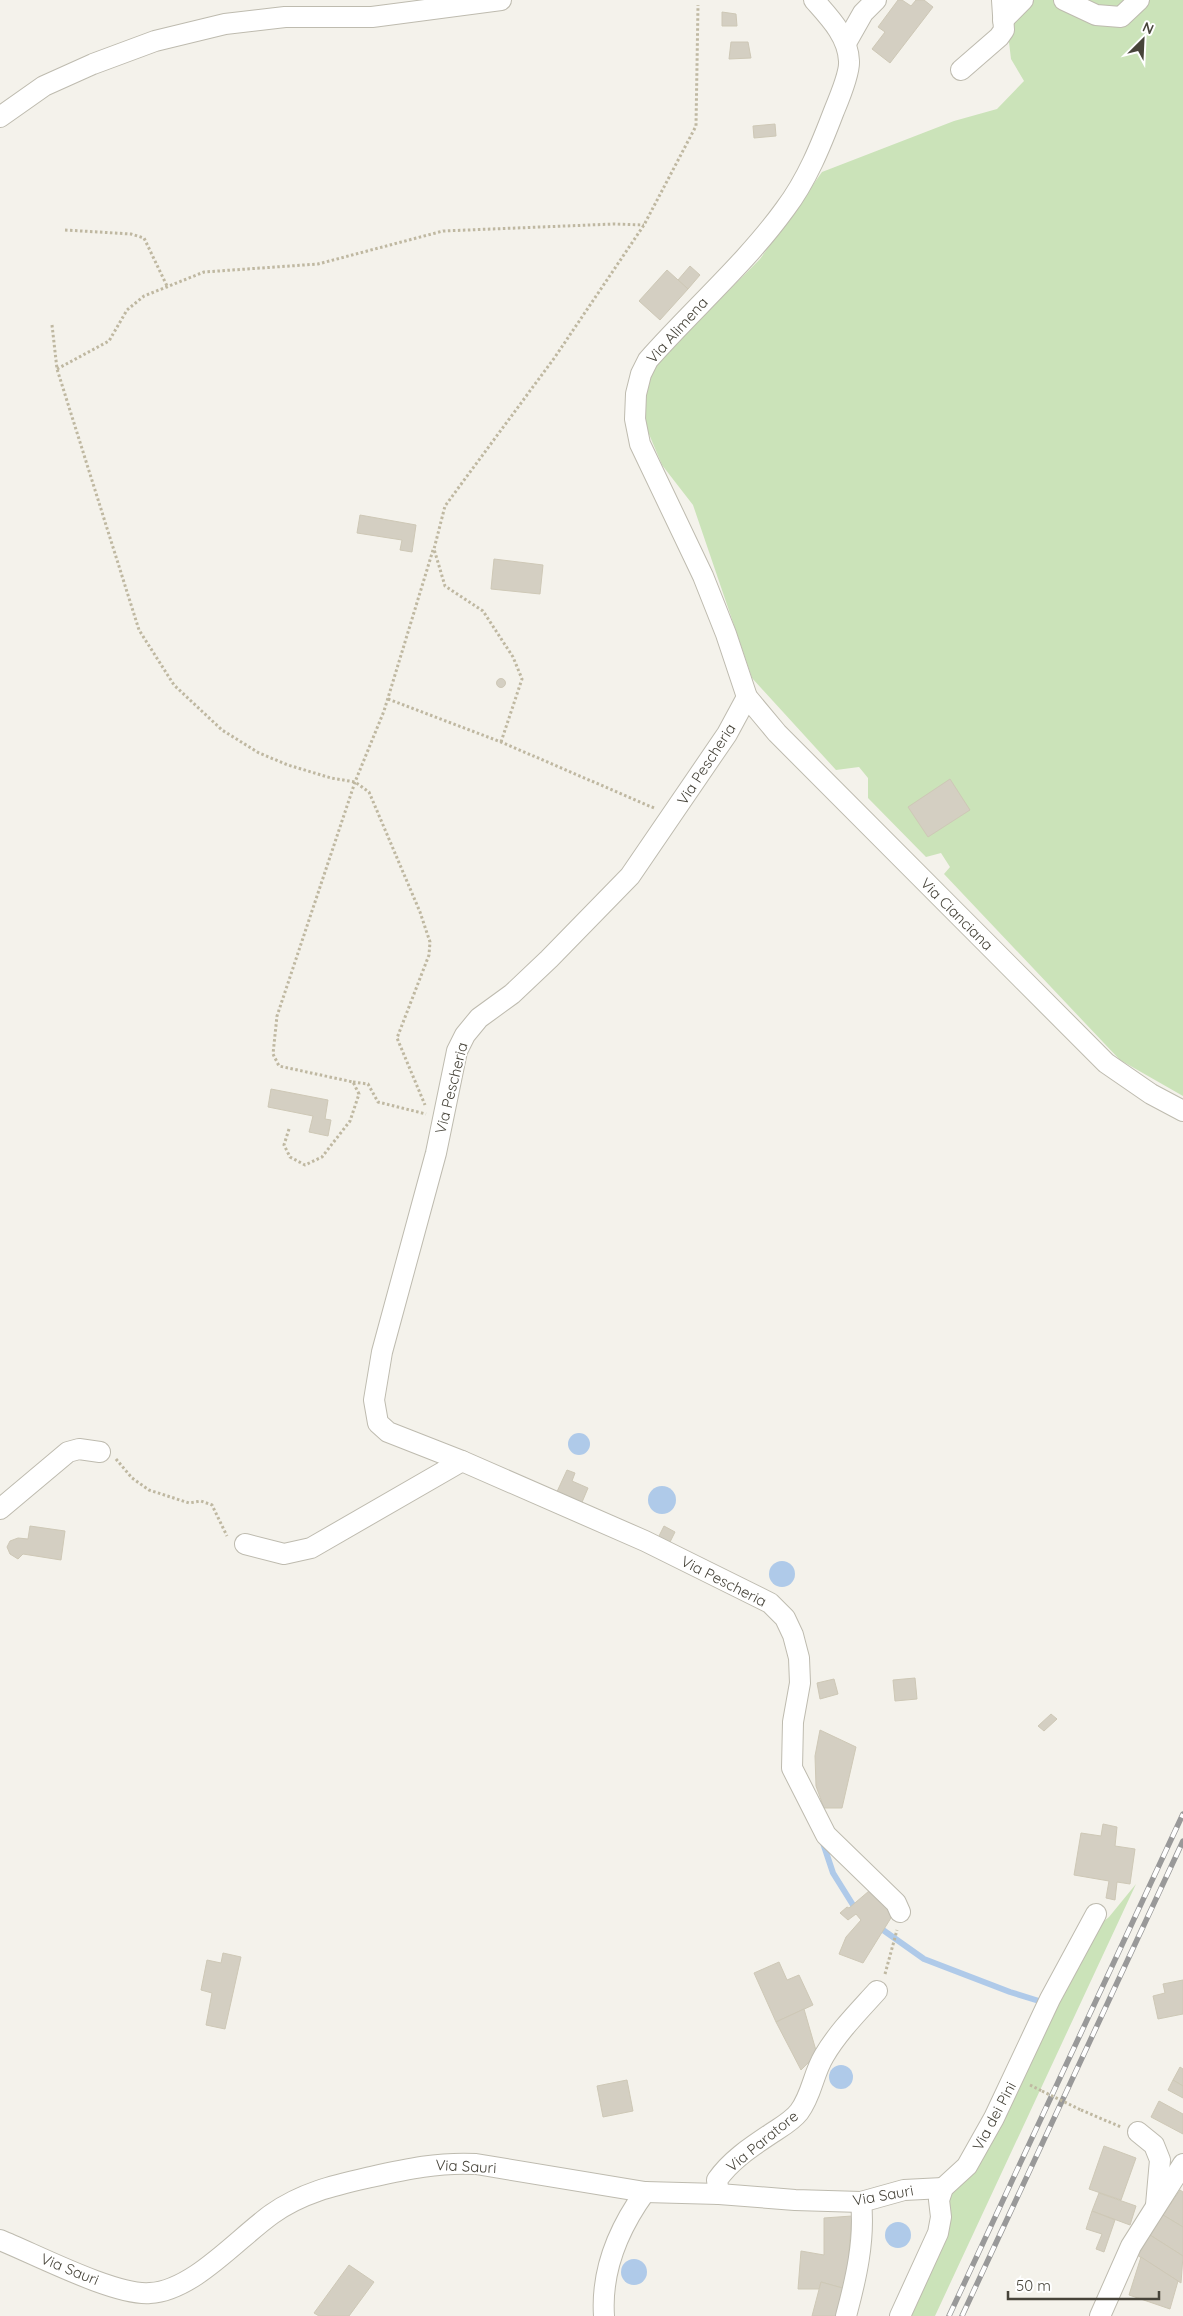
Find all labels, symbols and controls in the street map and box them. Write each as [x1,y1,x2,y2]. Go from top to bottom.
north arrow [1118,15,1168,65]
text: N [1140,18,1157,38]
street label: Via Alimena [642,293,712,367]
street label: Via Pescheria [673,720,739,808]
street label: Via Cianciana [917,874,997,954]
street label: Via Pescheria [430,1040,472,1136]
street label: Via Pescheria [678,1551,770,1611]
street label: Via dei Pini [968,2078,1020,2154]
street label: Via Paratore [722,2106,802,2176]
street label: Via Sauri [435,2155,497,2177]
street label: Via Sauri [851,2180,915,2210]
street label: Via Sauri [38,2249,102,2289]
scale bar [1008,2268,1159,2300]
text: 50 m [1016,2276,1051,2295]

